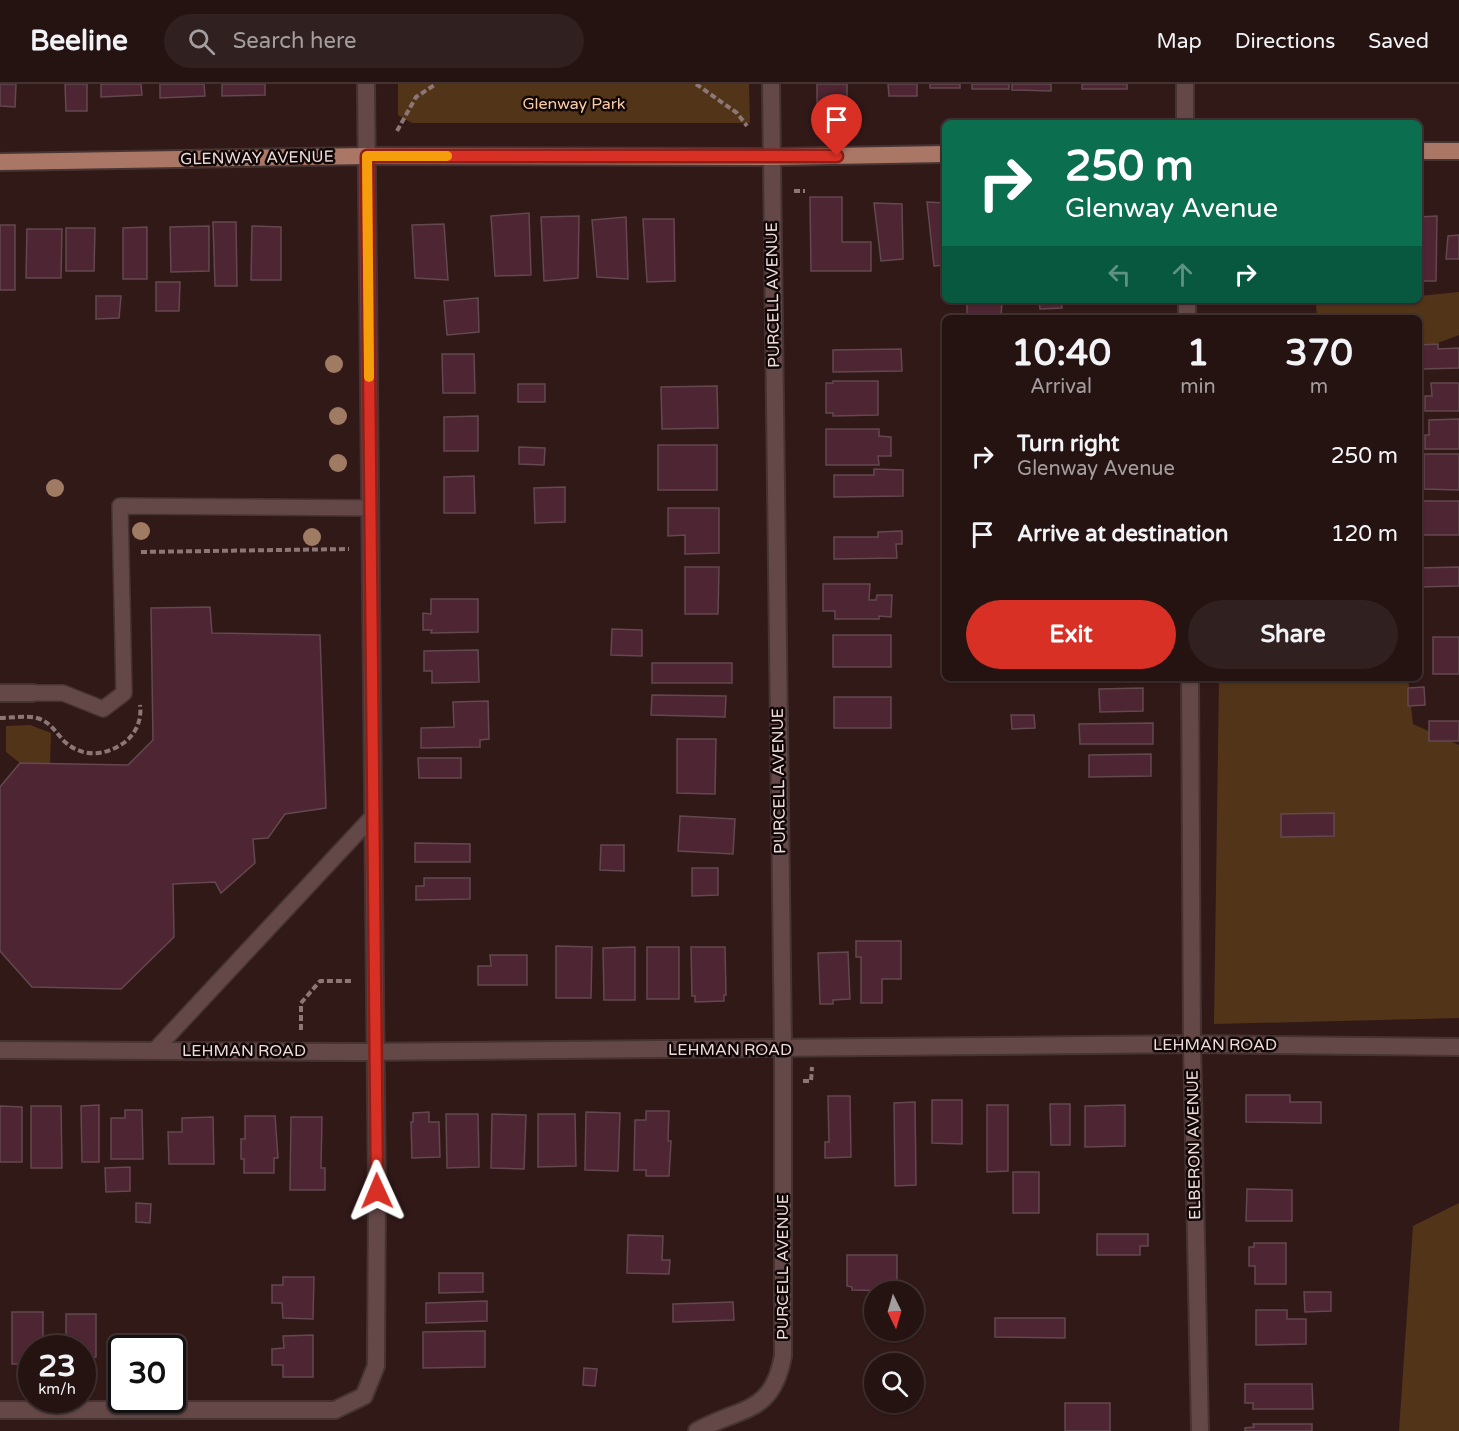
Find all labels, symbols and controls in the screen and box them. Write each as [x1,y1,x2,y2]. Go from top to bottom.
search box [164,14,584,68]
text: Beeline [30,24,128,58]
icon: search [185,25,218,58]
text: Search here [233,28,357,54]
text: Map [1156,29,1202,54]
text: Directions [1235,29,1335,54]
text: Saved [1368,29,1429,54]
park label: Glenway Park [522,94,626,114]
pin [811,94,862,156]
icon: arrive [820,103,853,136]
text: 250 m [1065,141,1194,192]
icon: right [966,144,1044,222]
street label: GLENWAY AVENUE [180,147,334,169]
text: Glenway Avenue [1065,192,1278,225]
street label: PURCELL AVENUE [762,222,784,368]
icon: left [1103,258,1136,291]
icon: ahead [1166,258,1199,291]
icon: right [1229,258,1262,291]
text: 10:40 [1011,332,1111,375]
text: 1 [1187,332,1209,375]
text: 370 [1285,332,1353,375]
text: Arrival [1030,375,1092,399]
text: min [1180,375,1216,399]
text: m [1310,375,1328,399]
text: Turn right [1017,431,1119,457]
icon: right [966,440,999,473]
text: 250 m [1331,443,1398,469]
text: Glenway Avenue [1017,457,1175,481]
icon: arrive [966,518,999,551]
text: Arrive at destination [1017,521,1228,547]
text: 120 m [1331,521,1398,547]
button: Exit [966,600,1176,669]
button: Share [1188,600,1398,669]
street label: PURCELL AVENUE [768,708,790,854]
street label: LEHMAN ROAD [1153,1035,1277,1055]
street label: LEHMAN ROAD [668,1040,792,1060]
street label: LEHMAN ROAD [182,1041,306,1061]
street label: ELBERON AVENUE [1183,1070,1205,1220]
position arrow [345,1159,409,1223]
street label: PURCELL AVENUE [773,1194,793,1340]
north arrow [864,1281,924,1341]
map controls [864,1281,924,1413]
speed limit sign: 30 [108,1335,186,1413]
text: 23 [38,1348,76,1385]
button: search [864,1353,924,1413]
text: km/h [38,1380,76,1398]

